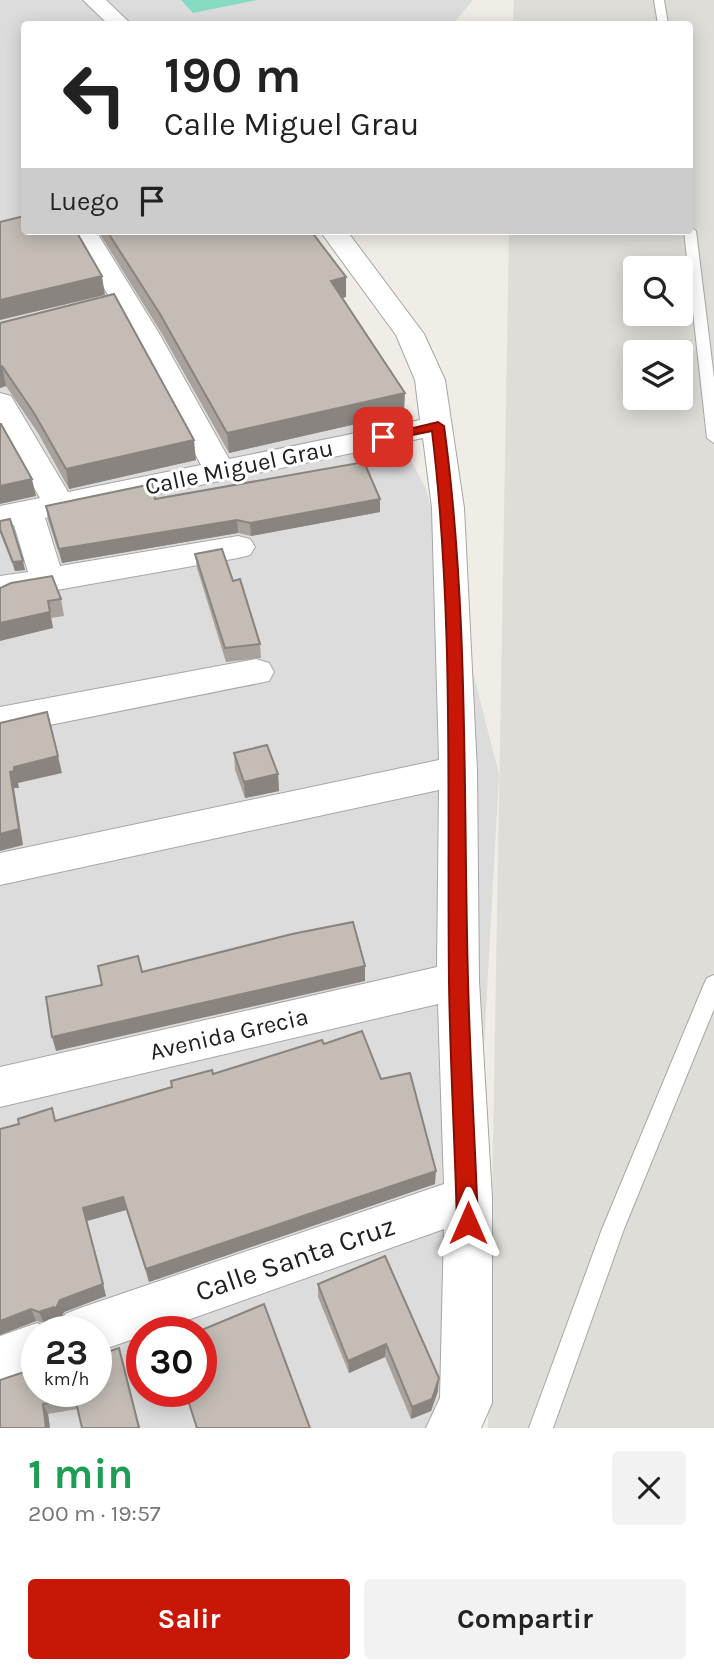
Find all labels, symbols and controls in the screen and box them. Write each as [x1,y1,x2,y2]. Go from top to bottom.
text: 190 m [164,47,301,104]
icon: left [49,49,140,140]
text: Calle Miguel Grau [164,106,419,143]
icon: arrive [133,182,171,220]
text: Luego [49,186,119,217]
map controls [623,256,693,410]
button: search [623,256,693,326]
button: layers [623,340,693,410]
pin [353,407,413,467]
icon: arrive [364,418,402,456]
street label: Calle Miguel Grau [142,433,336,501]
street label: Avenida Grecia [147,1002,311,1066]
position arrow [431,1186,505,1260]
street label: Calle Santa Cruz [191,1209,399,1308]
speed limit sign: 30 [126,1316,217,1407]
text: 23 [45,1332,88,1373]
text: km/h [44,1368,89,1390]
text: 1 min [28,1449,133,1499]
button: close [612,1451,686,1525]
text: 200 m · 19:57 [28,1500,161,1527]
button: Salir [28,1579,350,1659]
button: Compartir [364,1579,686,1659]

